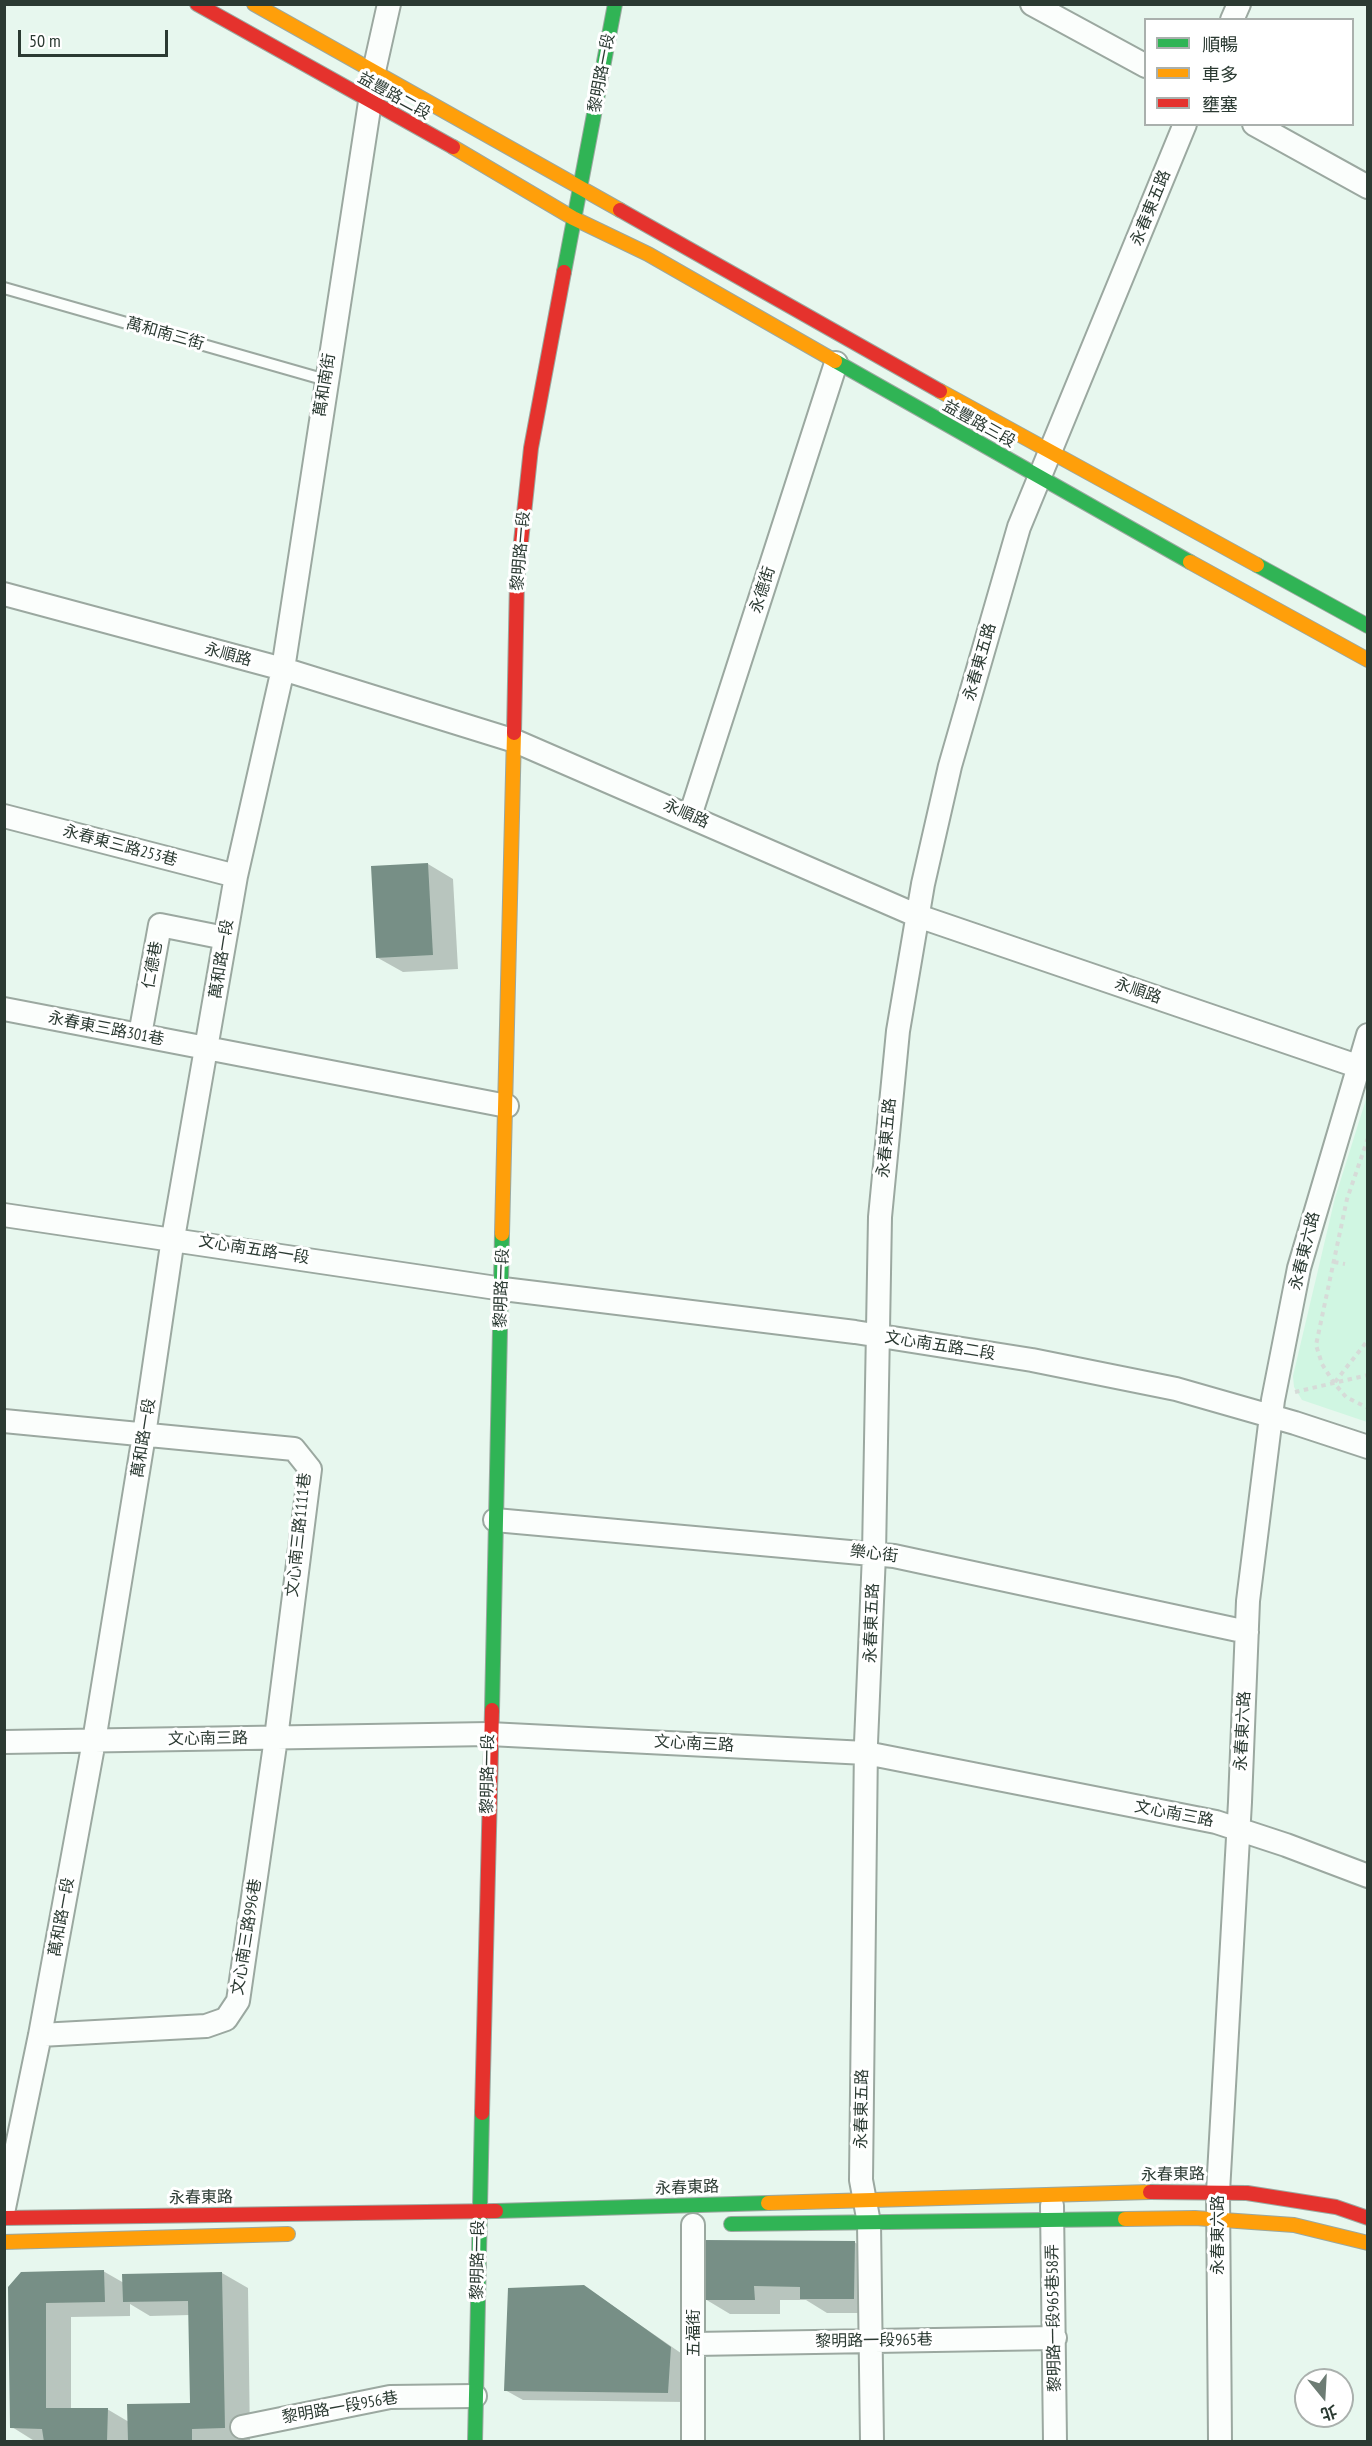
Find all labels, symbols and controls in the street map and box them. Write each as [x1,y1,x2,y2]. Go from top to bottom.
scale bar [21,18,171,56]
legend [1144,18,1354,126]
text: 50 m [29,29,61,52]
street label: 黎明路一段 [585,32,619,114]
text: 順暢 [1202,33,1238,56]
text: 車多 [1202,63,1238,86]
street label: 益豐路二段 [354,68,434,124]
text: 壅塞 [1202,93,1238,116]
street label: 永春東五路 [1127,167,1175,249]
street label: 萬和南三街 [124,314,206,354]
street label: 萬和南街 [311,352,339,418]
street label: 益豐路三段 [939,396,1019,452]
street label: 黎明路一段 [508,510,534,592]
street label: 永德街 [746,564,780,616]
street label: 永春東五路 [960,621,1000,703]
street label: 永順路 [202,640,254,670]
street label: 永順路 [660,795,712,833]
street label: 永春東三路253巷 [61,822,179,870]
street label: 萬和路一段 [206,918,238,1000]
street label: 仁德巷 [139,940,167,990]
street label: 永順路 [1112,974,1164,1008]
street label: 永春東三路301巷 [46,1008,166,1050]
street label: 永春東五路 [874,1097,900,1179]
street label: 永春東六路 [1286,1210,1324,1292]
street label: 文心南五路一段 [197,1232,311,1268]
street label: 黎明路一段 [491,1248,513,1328]
street label: 文心南五路二段 [883,1328,997,1364]
street label: 萬和路一段 [128,1397,160,1479]
street label: 文心南三路1111巷 [283,1472,315,1598]
street label: 樂心街 [849,1542,899,1566]
street label: 永春東五路 [861,1583,883,1663]
street label: 永春東六路 [1231,1691,1255,1771]
street label: 文心南三路 [168,1729,248,1749]
street label: 文心南三路 [654,1732,734,1756]
street label: 黎明路一段 [478,1734,498,1814]
street label: 文心南三路 [1133,1797,1215,1831]
street label: 萬和路一段 [46,1876,78,1958]
street label: 文心南三路996巷 [228,1877,266,1997]
street label: 永春東五路 [852,2069,872,2149]
street label: 永春東路 [1141,2165,1205,2185]
street label: 永春東路 [655,2177,719,2199]
street label: 永春東路 [169,2188,233,2208]
street label: 永春東六路 [1208,2195,1228,2275]
street label: 黎明路一段 [468,2220,488,2300]
street label: 黎明路一段965巷58弄 [1043,2244,1065,2392]
street label: 五福街 [684,2309,704,2357]
street label: 黎明路一段965巷 [815,2330,933,2352]
north arrow [1294,2368,1354,2428]
street label: 黎明路一段956巷 [280,2388,400,2428]
text: 北 [1318,2401,1340,2425]

